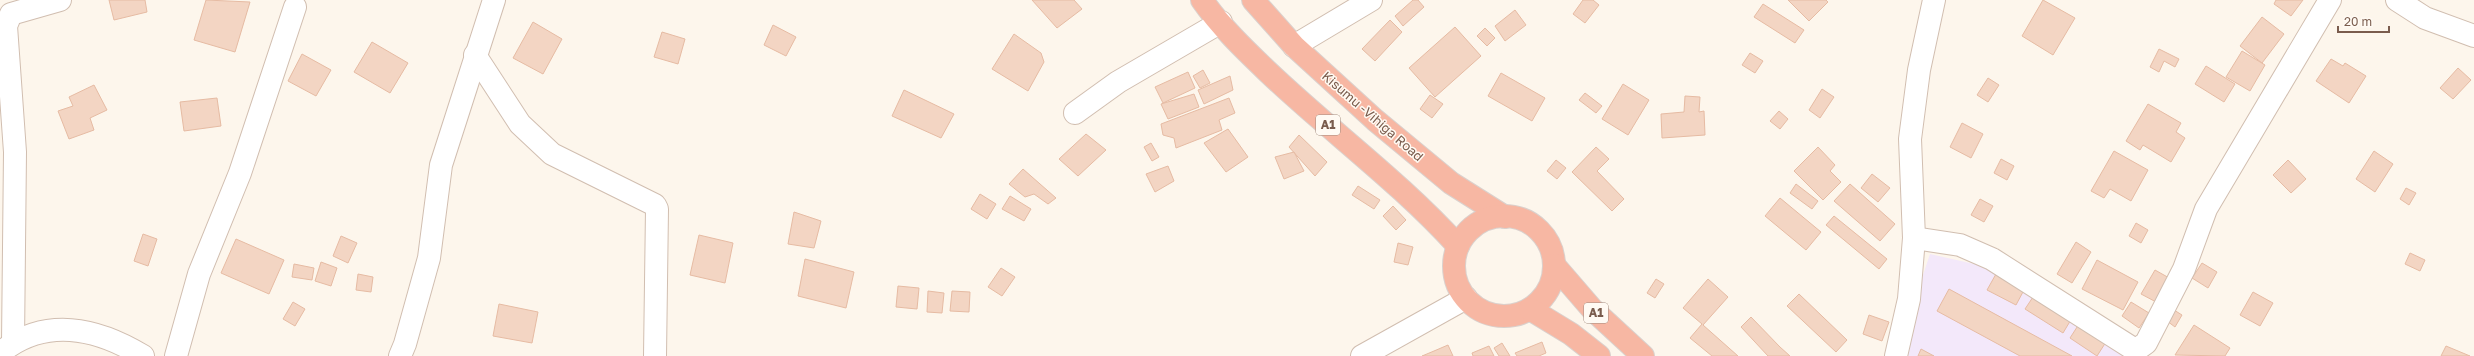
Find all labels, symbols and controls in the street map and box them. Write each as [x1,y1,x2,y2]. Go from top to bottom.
scale bar [2338,8,2389,34]
text: 20 m [2344,14,2372,29]
street label: Kisumu -Vihiga Road [1319,68,1427,164]
road number: A1 [1316,115,1340,135]
road number: A1 [1584,303,1608,323]

